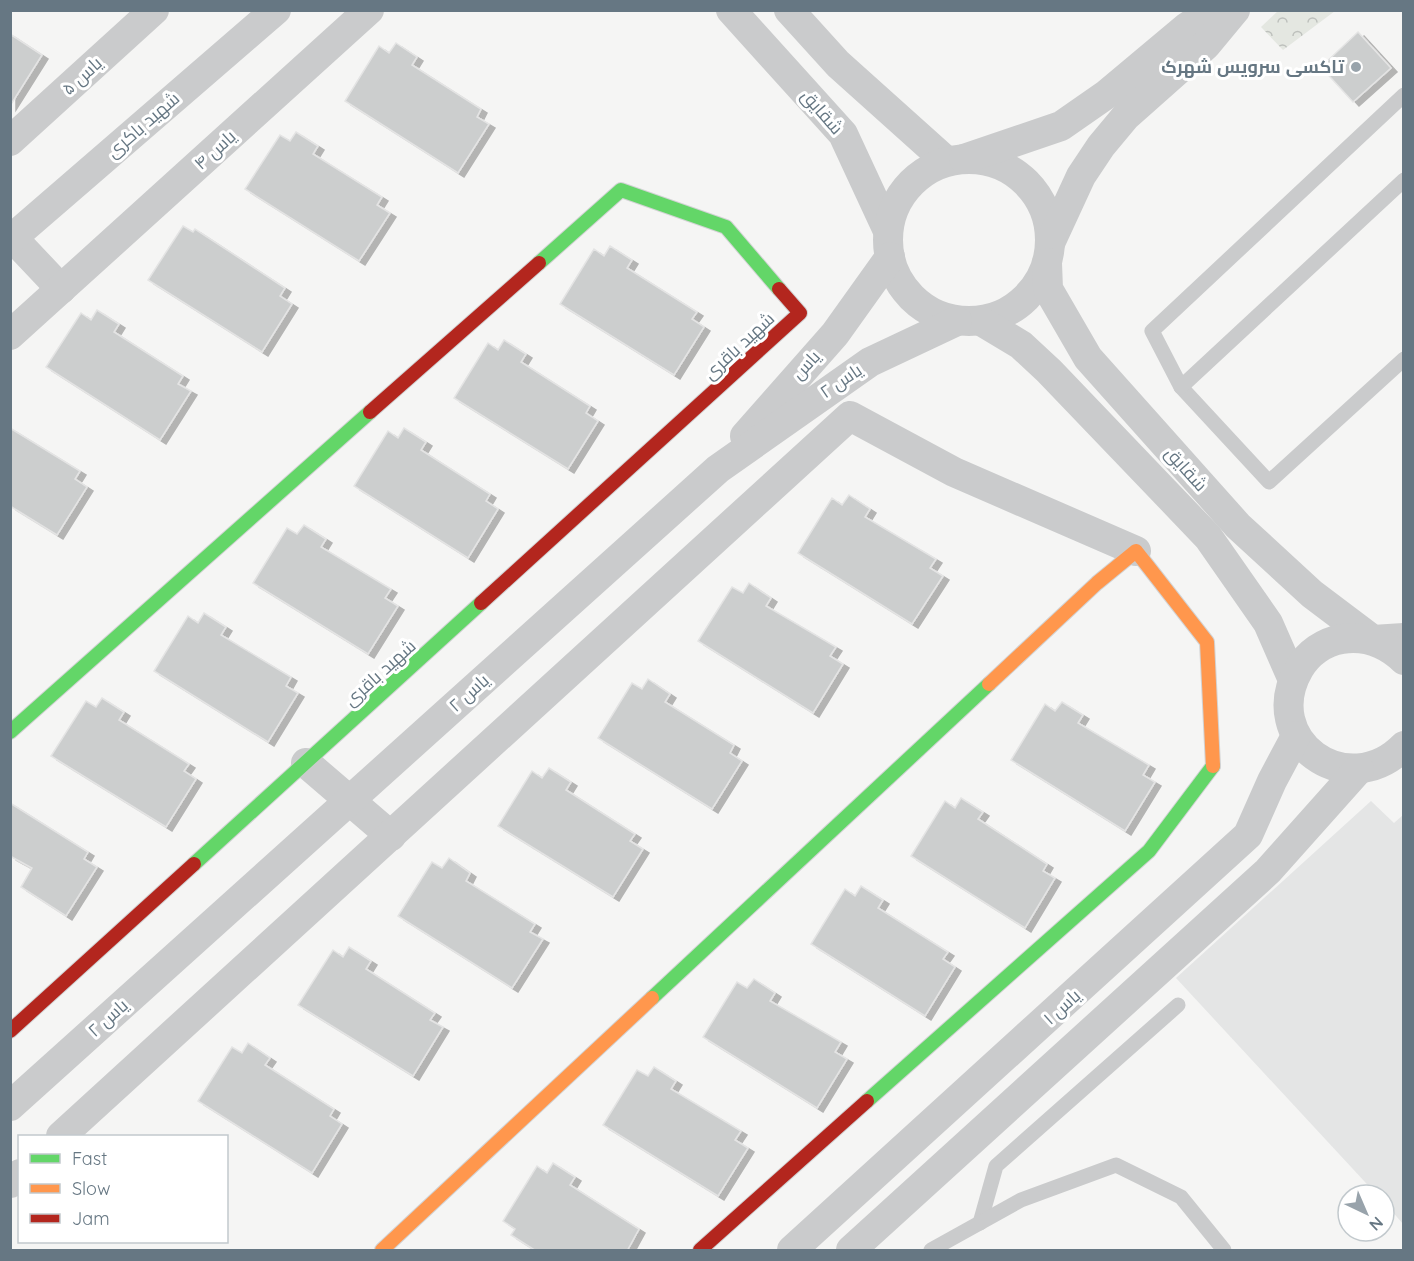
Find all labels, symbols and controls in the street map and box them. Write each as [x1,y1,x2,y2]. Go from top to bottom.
street label: یاس ۵ [57,51,107,100]
place label: تاکسی سرویس شهرک [1161,55,1344,78]
marker: تاکسی سرویس شهرک [1349,60,1363,74]
street label: شقایق [796,84,848,140]
street label: شهید باکری [101,87,184,163]
street label: یاس ۴ [189,125,241,174]
street label: شهید باقری [698,307,779,384]
street label: یاس [786,345,825,384]
street label: یاس ۲ [815,358,867,403]
street label: شقایق [1159,441,1213,497]
street label: شهید باقری [339,634,420,711]
street label: یاس ۲ [444,668,494,717]
street label: یاس ۱ [1038,984,1085,1029]
street label: یاس ۲ [83,993,133,1042]
legend [18,1135,228,1243]
text: Fast [72,1147,107,1170]
text: Slow [72,1177,110,1200]
north arrow [1336,1183,1396,1243]
text: Jam [72,1207,110,1230]
text: N [1365,1213,1388,1235]

